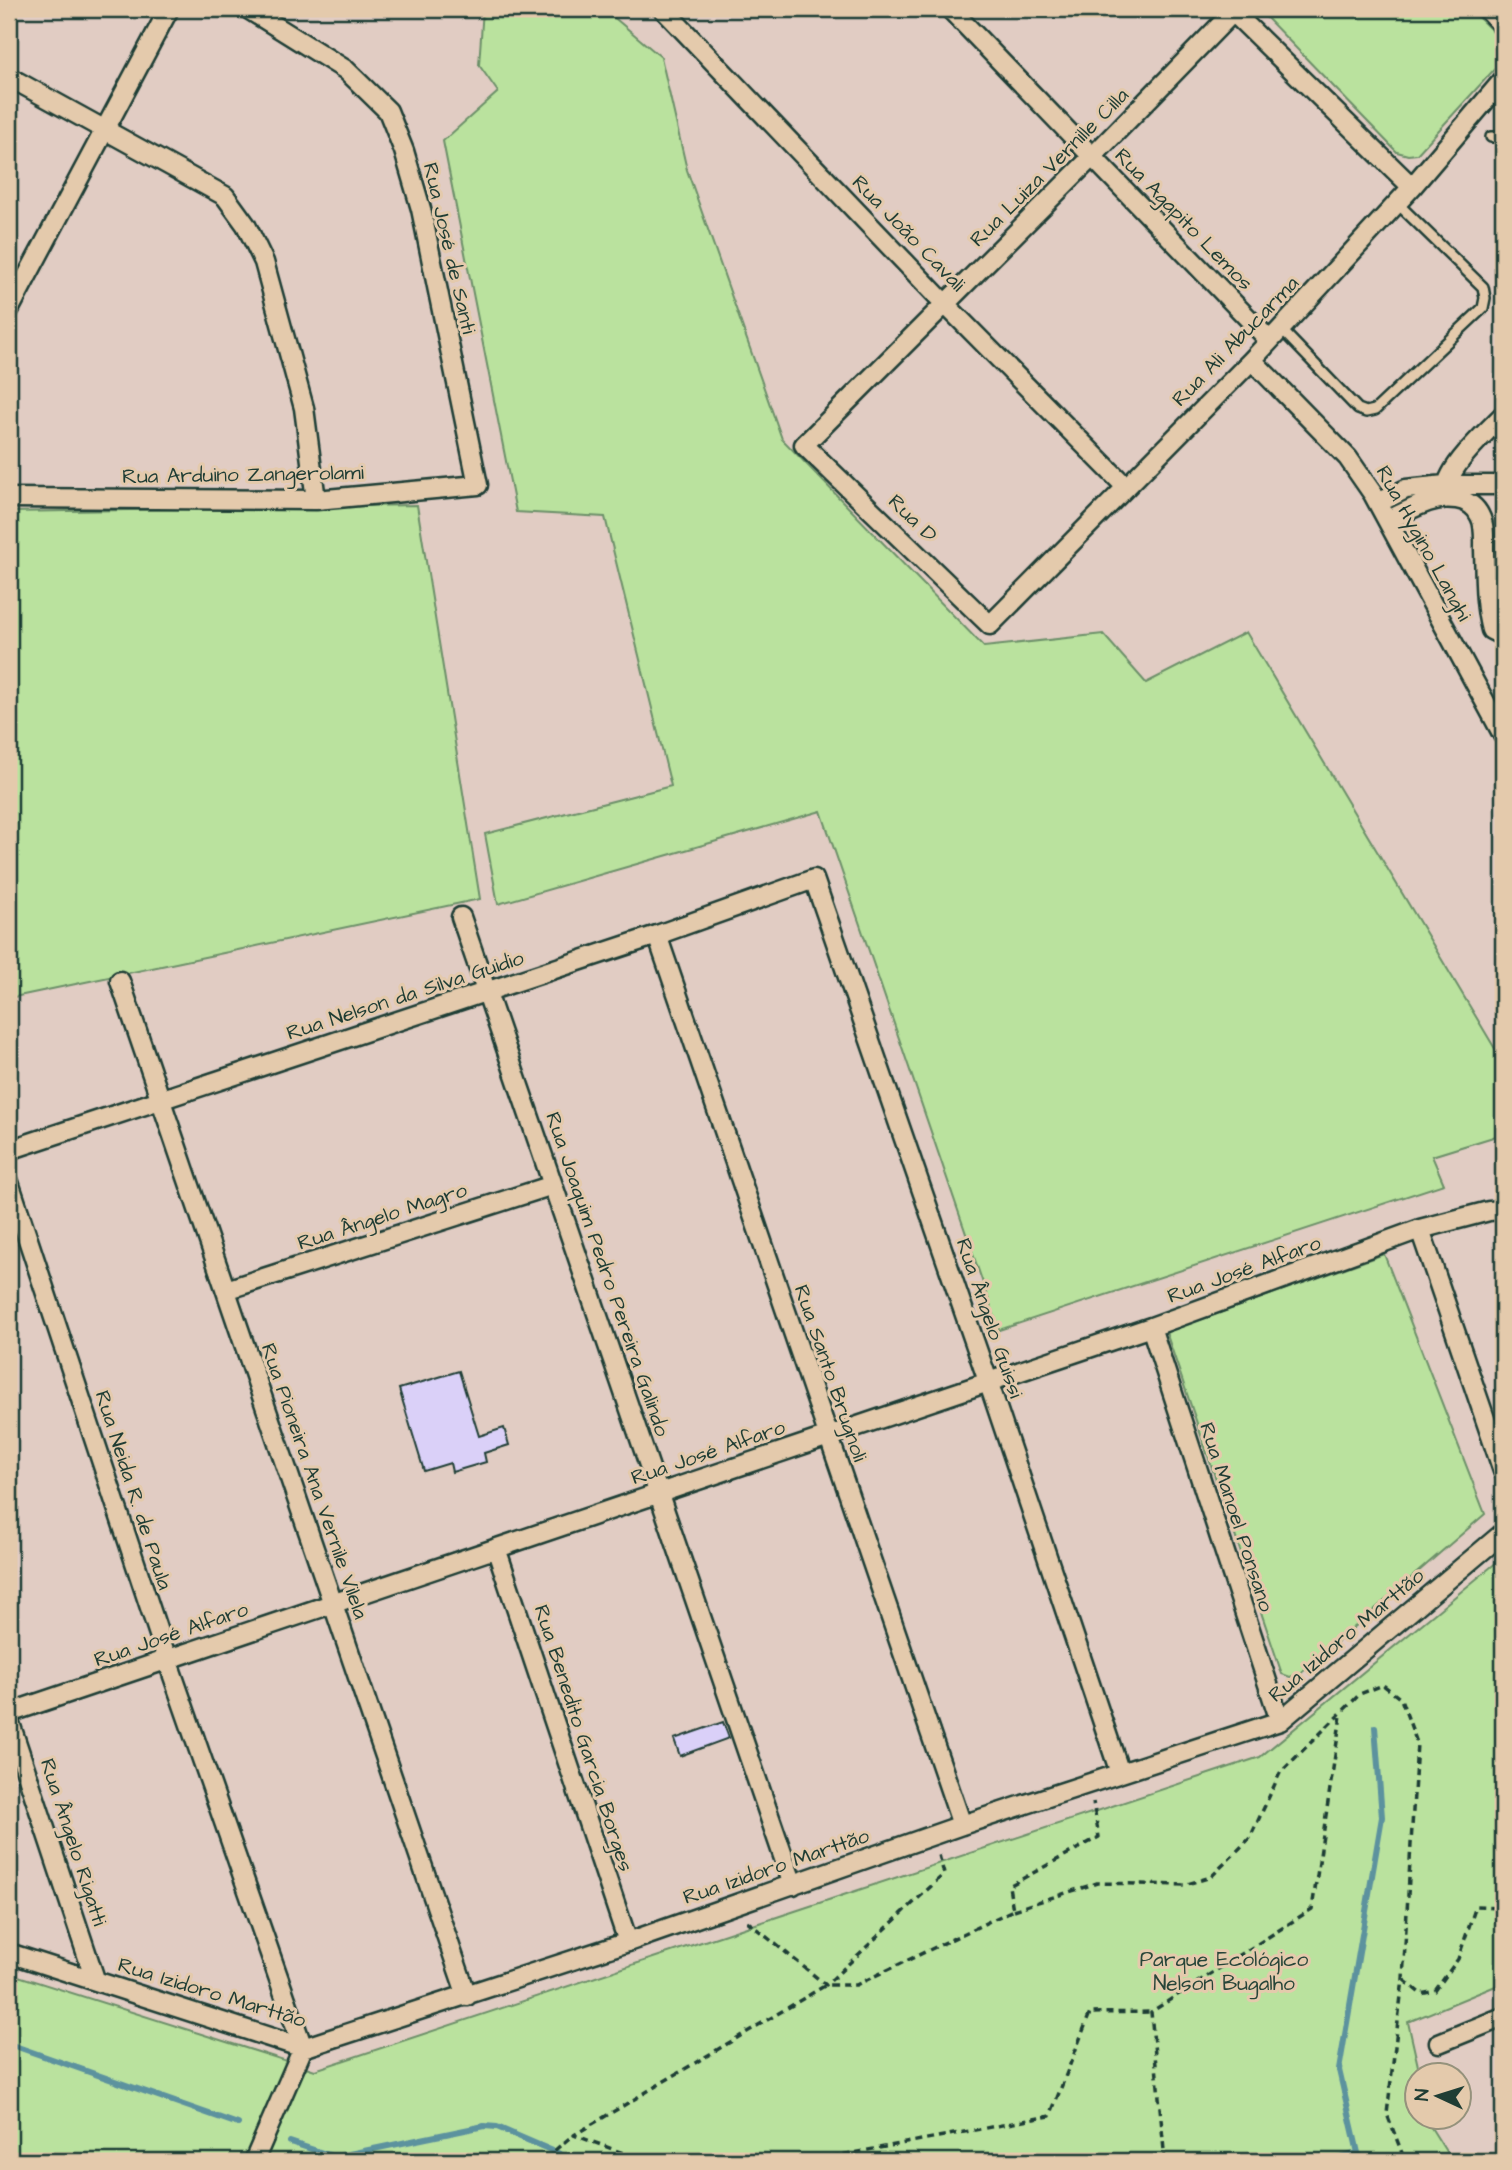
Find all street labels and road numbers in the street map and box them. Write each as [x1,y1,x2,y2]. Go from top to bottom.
street label: Rua Luiza Vernille Cilla [963,81,1136,253]
street label: Rua Agapito Lemos [1107,142,1259,298]
street label: Rua José de Santi [416,160,483,337]
street label: Rua João Cavali [845,169,972,298]
street label: Rua Ali Abucarma [1165,269,1306,413]
street label: Rua Arduino Zangerolami [122,458,364,493]
street label: Rua Hygino Langhi [1367,460,1478,627]
street label: Rua D [882,488,944,549]
street label: Rua Nelson da Silva Guidio [283,943,528,1048]
street label: Rua Joaquim Pedro Pereira Galindo [538,1108,677,1440]
street label: Rua Ângelo Magro [294,1175,471,1259]
street label: Rua José Alfaro [1163,1228,1325,1311]
street label: Rua Ângelo Guissi [947,1234,1030,1403]
street label: Rua Santo Brugnoli [785,1281,874,1466]
street label: Rua Pioneira Ana Vernile Vilela [254,1339,376,1623]
street label: Rua Neida R. de Paula [88,1387,180,1594]
street label: Rua José Alfaro [627,1412,789,1492]
street label: Rua Manoel Ponsano [1192,1419,1281,1616]
street label: Rua Izidoro Marttão [1262,1561,1430,1709]
street label: Rua José Alfaro [90,1594,252,1674]
street label: Rua Benedito Garcia Borges [525,1601,640,1876]
street label: Rua Ângelo Rigatti [31,1755,114,1930]
street label: Rua Izidoro Marttão [679,1821,873,1912]
street label: Rua Izidoro Marttão [114,1950,310,2035]

